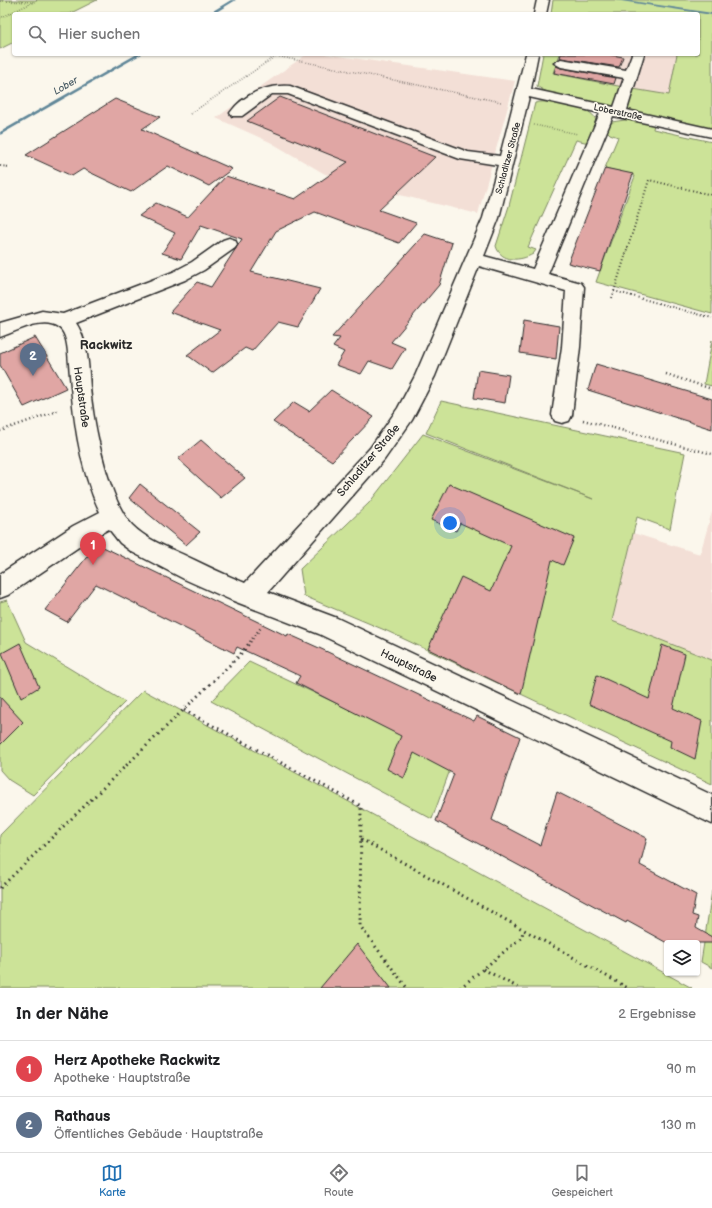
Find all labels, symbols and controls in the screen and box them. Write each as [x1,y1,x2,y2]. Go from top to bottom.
search box [12,12,700,56]
icon: search [26,23,48,45]
text: Hier suchen [58,25,140,44]
water label: Lober [51,73,81,98]
street label: Loberstraße [593,102,644,123]
street label: Schladitzer Straße [494,120,524,195]
district label: Rackwitz [80,337,133,353]
pin: 2 [20,343,46,376]
street label: Hauptstraße [71,366,92,429]
street label: Schladitzer Straße [334,421,403,499]
your location [440,513,460,533]
pin: 1 [80,532,106,565]
street label: Hauptstraße [378,646,440,685]
map controls [664,940,700,976]
button: layers [664,940,700,976]
text: In der Nähe [16,1004,109,1024]
text: 2 Ergebnisse [618,1006,696,1022]
text: Herz Apotheke Rackwitz [54,1051,220,1070]
text: 1 [26,1061,32,1077]
text: 90 m [667,1061,696,1077]
text: Apotheke · Hauptstraße [54,1070,190,1086]
text: Rathaus [54,1107,111,1126]
text: 2 [25,1117,33,1133]
text: 130 m [661,1117,696,1133]
text: Öffentliches Gebäude · Hauptstraße [54,1126,263,1142]
tab: Karte [99,1162,126,1199]
tab: Route [324,1162,353,1199]
tab: Gespeichert [551,1162,613,1199]

